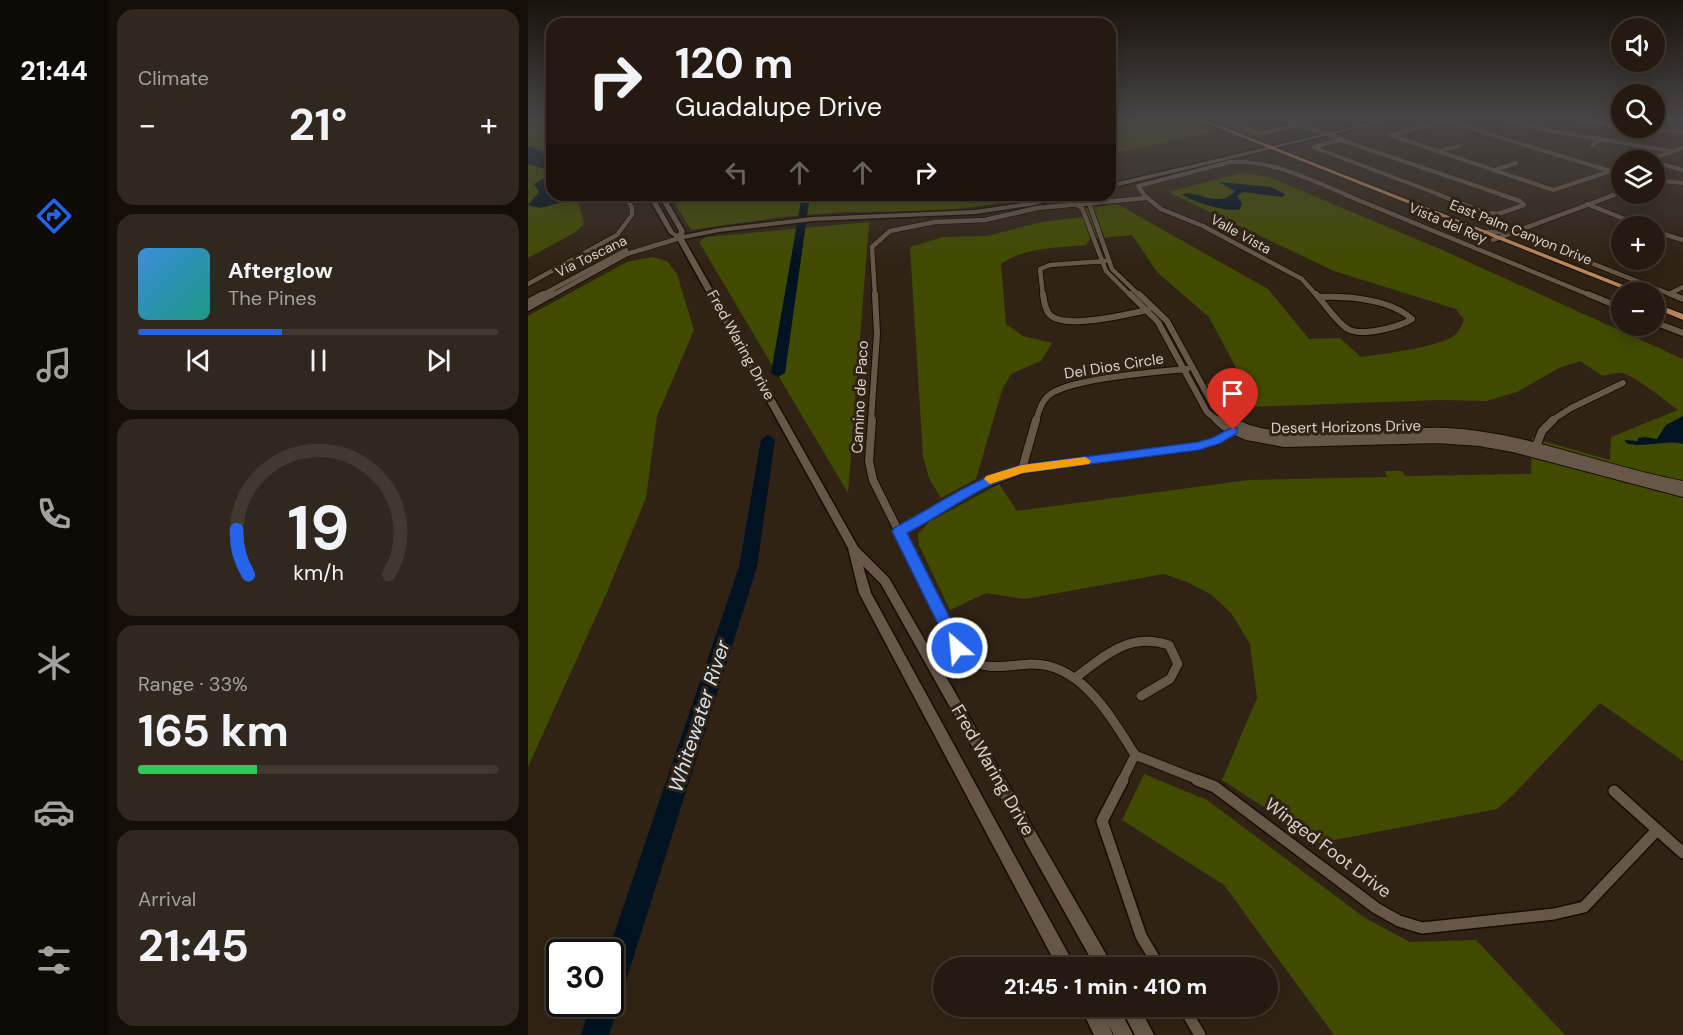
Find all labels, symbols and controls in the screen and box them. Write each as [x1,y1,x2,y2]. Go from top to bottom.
map controls [1611,18,1665,336]
button: sound [1611,18,1665,72]
text: 120 m [675,36,793,91]
icon: right [576,42,654,120]
text: 21:44 [20,53,88,88]
text: Climate [138,65,209,91]
button: search [1611,84,1665,138]
text: Guadalupe Drive [675,89,882,124]
text: 21° [289,95,347,154]
text: − [138,103,156,146]
text: + [480,103,498,146]
button: layers [1611,150,1665,204]
icon: left [720,156,753,189]
icon: ahead [783,156,816,189]
icon: ahead [846,156,879,189]
icon: right [909,156,942,189]
icon: directions [33,195,75,237]
street label: East Palm Canyon Drive [1447,195,1595,269]
street label: Vista del Rey [1406,198,1490,248]
street label: Valle Vista [1207,210,1275,258]
button: + [1611,216,1665,270]
street label: Via Toscana [552,231,630,281]
text: Afterglow [228,256,333,285]
button: − [1611,282,1665,336]
text: The Pines [228,285,317,311]
street label: Fred Waring Drive [702,286,780,404]
street label: Camino de Paco [847,340,873,454]
icon: music [33,344,75,386]
icon: previous [182,344,215,377]
icon: pause [302,344,335,377]
icon: next [422,344,455,377]
street label: Del Dios Circle [1063,348,1165,384]
pin [1207,368,1258,430]
icon: arrive [1216,377,1249,410]
street label: Desert Horizons Drive [1271,416,1421,438]
text: 19 [287,487,349,568]
icon: phone [33,493,75,535]
text: km/h [293,559,343,587]
position arrow [925,616,989,680]
water label: Whitewater River [662,636,736,795]
icon: climate [33,642,75,684]
text: Range · 33% [138,671,248,697]
street label: Fred Waring Drive [946,700,1040,840]
text: 165 km [138,701,289,760]
icon: car [33,791,75,833]
street label: Winged Foot Drive [1260,792,1396,904]
text: Arrival [138,886,196,912]
text: 21:45 [138,916,249,975]
icon: filters [33,939,75,981]
speed limit sign: 30 [546,939,624,1017]
text: 21:45 · 1 min · 410 m [1004,972,1207,1001]

